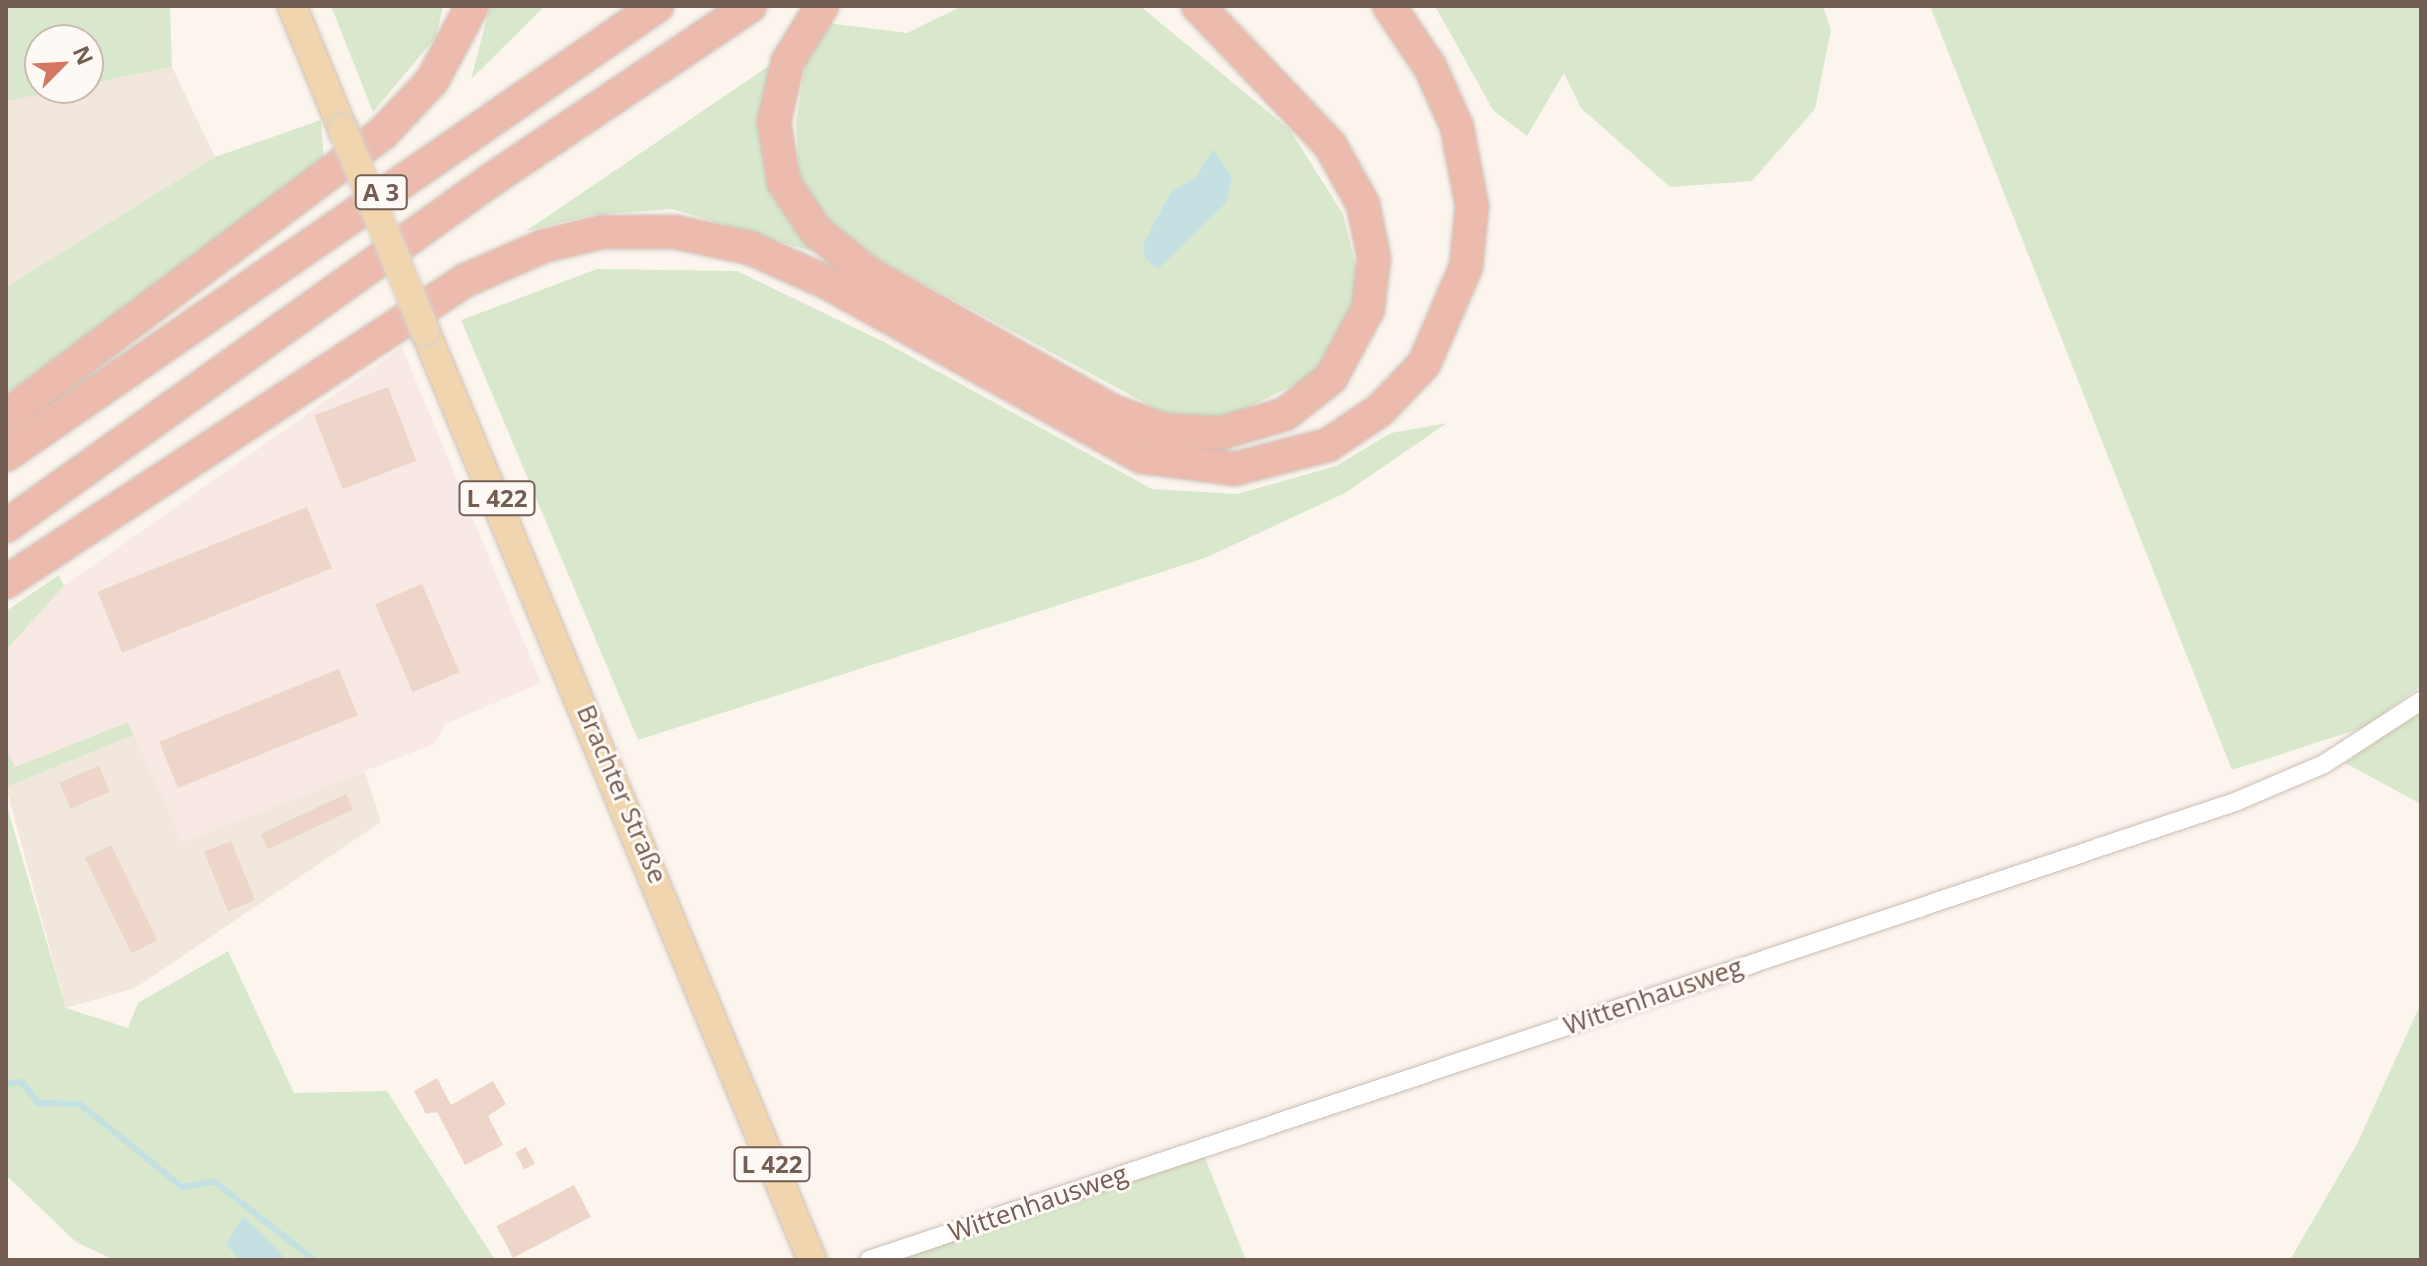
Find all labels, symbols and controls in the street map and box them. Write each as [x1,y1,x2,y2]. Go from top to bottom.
north arrow [24,24,104,104]
text: N [67,41,101,69]
road number: A 3 [353,172,409,212]
road number: L 422 [457,478,537,518]
street label: Brachter Straße [570,700,674,888]
street label: Wittenhausweg [1559,951,1747,1041]
road number: L 422 [732,1144,812,1184]
street label: Wittenhausweg [944,1158,1132,1248]

